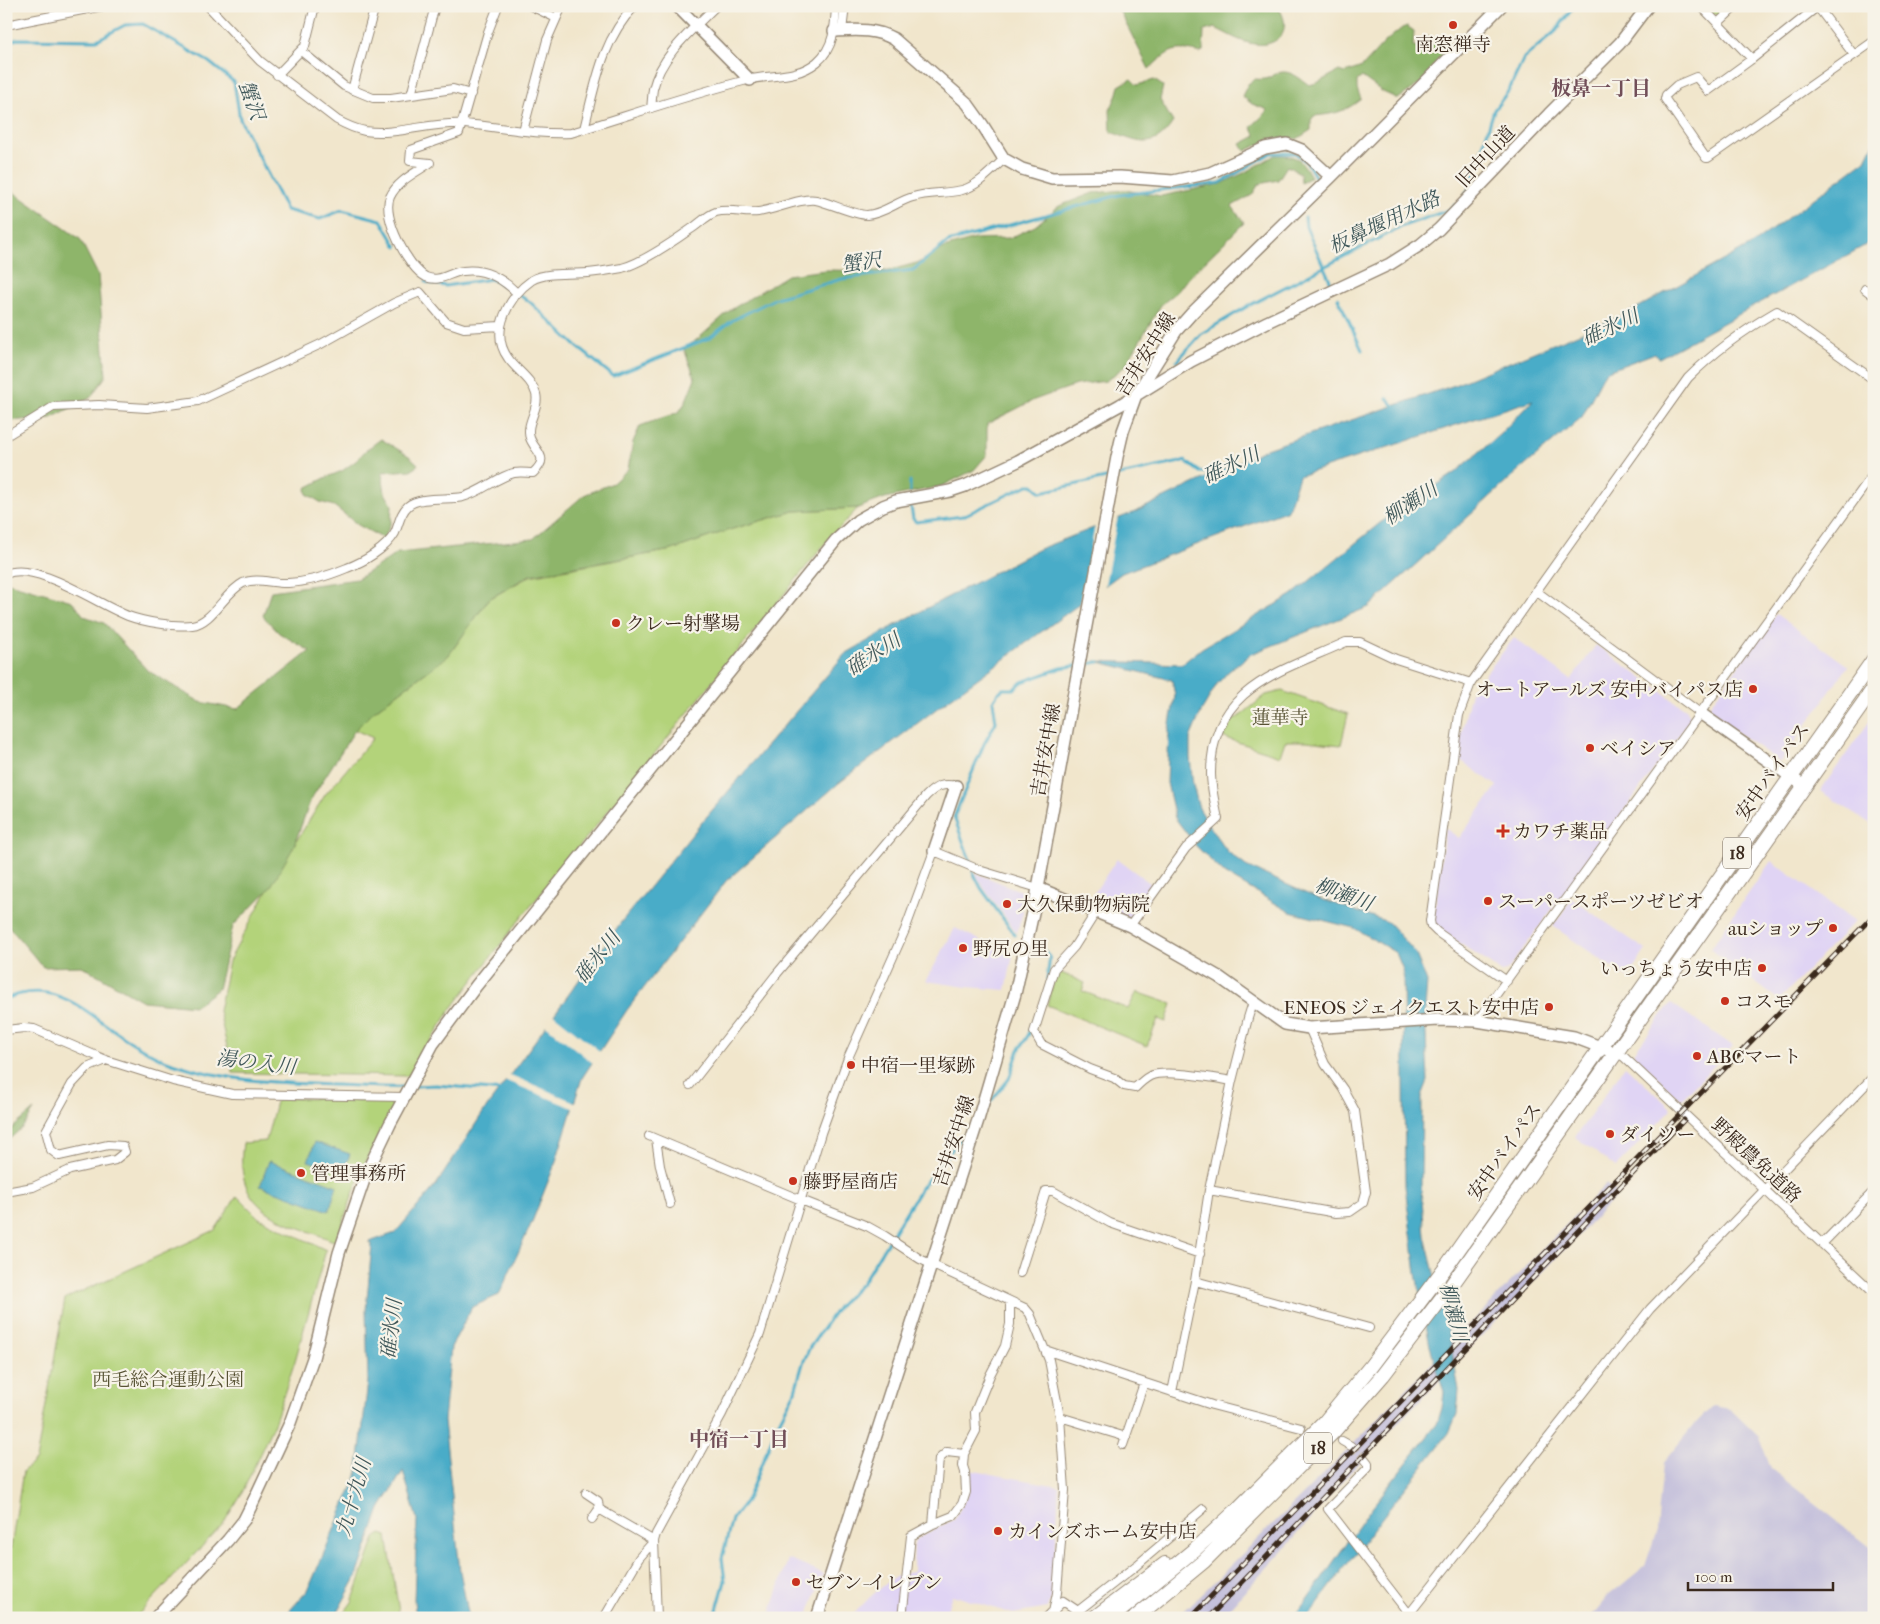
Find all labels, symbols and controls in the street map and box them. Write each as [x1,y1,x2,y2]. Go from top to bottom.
marker: 南窓禅寺 [1447,19,1459,31]
place label: 南窓禅寺 [1415,34,1491,56]
district label: 板鼻一丁目 [1551,77,1651,100]
water label: 蟹沢 [234,78,270,126]
street label: 旧中山道 [1452,121,1520,192]
water label: 板鼻堰用水路 [1325,186,1445,258]
water label: 蟹沢 [840,248,885,277]
water label: 碓氷川 [1578,304,1644,351]
street label: 吉井安中線 [1111,308,1180,401]
water label: 碓氷川 [1199,442,1265,489]
water label: 柳瀬川 [1379,476,1443,529]
place label: クレー射撃場 [626,613,740,635]
marker: クレー射撃場 [610,617,622,629]
water label: 碓氷川 [842,627,906,680]
place label: オートアールズ 安中バイパス店 [1475,679,1743,701]
marker: オートアールズ 安中バイパス店 [1747,683,1759,695]
street label: 吉井安中線 [1027,701,1065,799]
park label: 蓮華寺 [1251,707,1309,729]
street label: 安中バイパス [1731,719,1814,824]
place label: ベイシア [1600,738,1676,760]
marker: ベイシア [1584,742,1596,754]
place label: カワチ薬品 [1513,821,1608,843]
marker: カワチ薬品 [1497,825,1509,837]
road number: 18 [1723,838,1751,868]
water label: 柳瀬川 [1312,873,1378,916]
place label: スーパースポーツゼビオ [1498,891,1703,913]
place label: 大久保動物病院 [1017,894,1150,916]
marker: スーパースポーツゼビオ [1482,895,1494,907]
marker: 大久保動物病院 [1001,898,1013,910]
place label: auショップ [1728,918,1823,940]
marker: auショップ [1827,922,1839,934]
water label: 碓氷川 [570,925,626,988]
place label: 野尻の里 [973,938,1049,960]
marker: 野尻の里 [957,942,969,954]
place label: いっちょう安中店 [1600,958,1752,980]
marker: いっちょう安中店 [1756,962,1768,974]
place label: コスモ [1735,991,1792,1013]
marker: コスモ [1719,995,1731,1007]
place label: ENEOS ジェイクエスト安中店 [1284,997,1539,1019]
marker: ENEOS ジェイクエスト安中店 [1543,1001,1555,1013]
water label: 湯の入川 [215,1046,299,1079]
place label: ABCマート [1706,1046,1801,1068]
marker: ABCマート [1691,1050,1703,1062]
place label: 中宿一里塚跡 [861,1055,975,1077]
marker: 中宿一里塚跡 [845,1059,857,1071]
street label: 吉井安中線 [929,1093,979,1190]
street label: 安中バイパス [1463,1099,1546,1204]
street label: 野殿農免道路 [1707,1114,1806,1208]
place label: ダイソー [1620,1124,1696,1146]
marker: ダイソー [1604,1128,1616,1140]
place label: 管理事務所 [311,1163,406,1185]
marker: 管理事務所 [295,1167,307,1179]
place label: 藤野屋商店 [803,1171,898,1193]
marker: 藤野屋商店 [787,1175,799,1187]
water label: 柳瀬川 [1435,1280,1472,1346]
water label: 碓氷川 [377,1296,406,1360]
park label: 西毛総合運動公園 [92,1369,244,1391]
district label: 中宿一丁目 [689,1428,789,1451]
road number: 18 [1304,1432,1332,1464]
water label: 九十九川 [331,1454,376,1539]
place label: カインズホーム安中店 [1008,1521,1197,1543]
marker: カインズホーム安中店 [992,1525,1004,1537]
scale bar [1688,1559,1832,1591]
text: 100 m [1695,1568,1733,1586]
place label: セブン-イレブン [806,1572,942,1594]
marker: セブン-イレブン [790,1576,802,1588]

